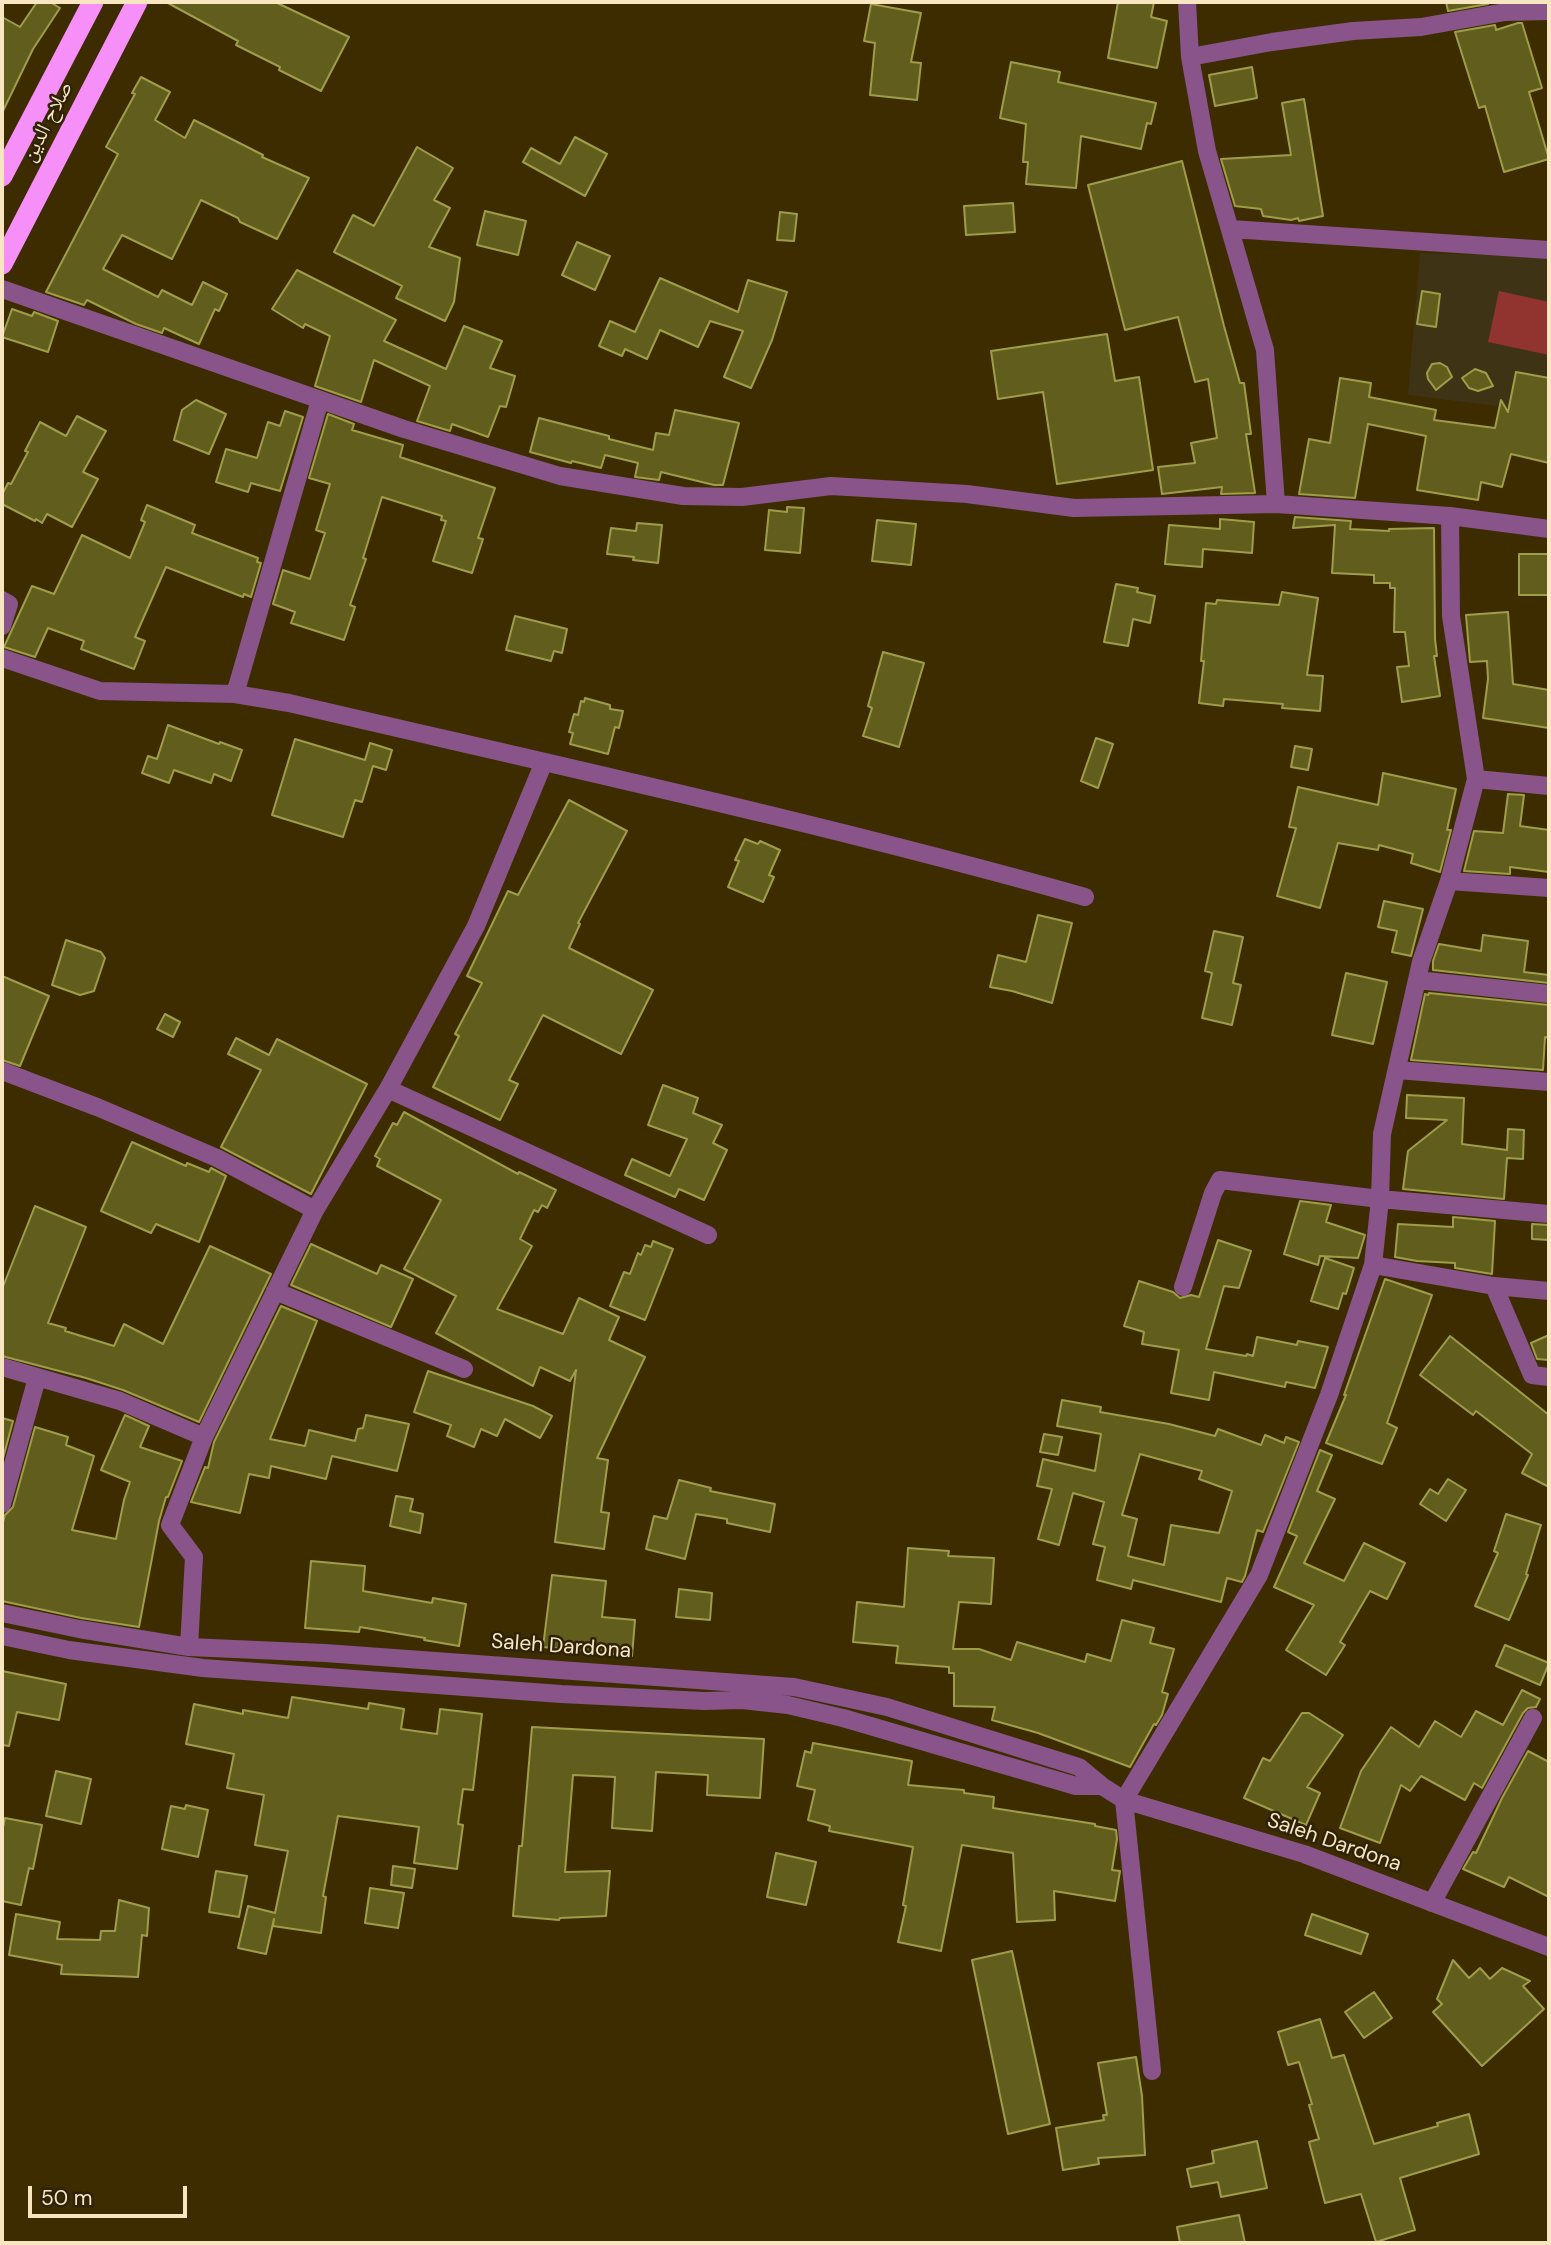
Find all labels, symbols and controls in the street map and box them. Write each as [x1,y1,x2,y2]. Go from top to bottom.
street label: صلاح الدين [17,77,79,167]
street label: Saleh Dardona [490,1630,632,1664]
street label: Saleh Dardona [1264,1808,1404,1878]
scale bar [32,2172,191,2216]
text: 50 m [41,2184,92,2212]

